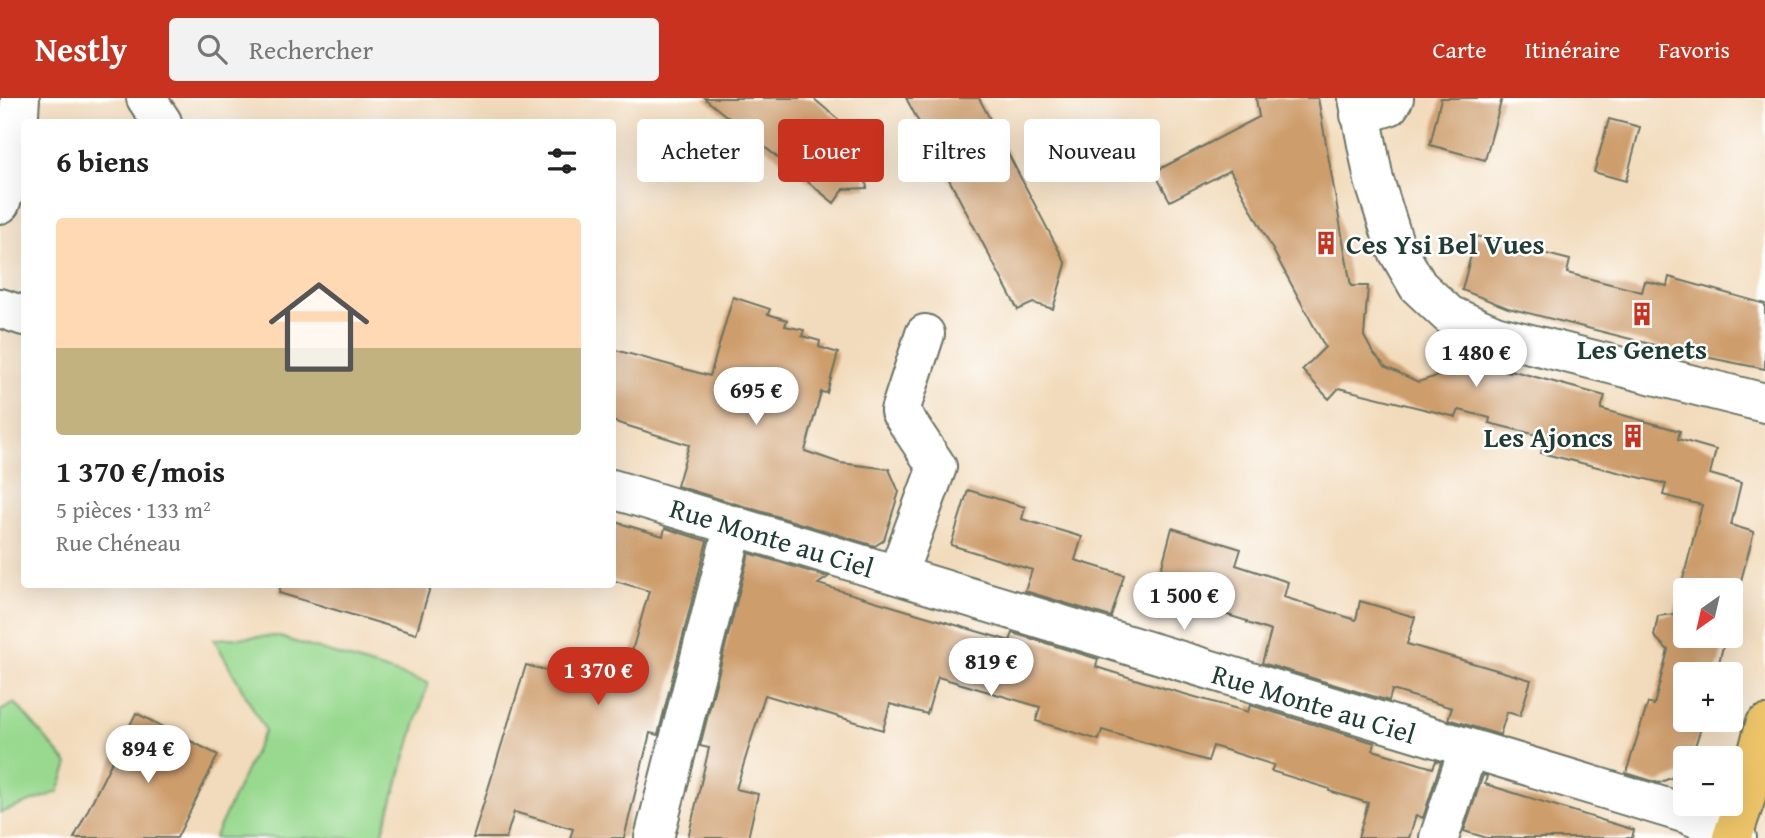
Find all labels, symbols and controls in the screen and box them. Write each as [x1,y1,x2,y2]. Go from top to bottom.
search box [169,18,659,81]
text: Nestly [35,25,127,73]
icon: search [193,30,231,68]
text: Rechercher [249,30,373,69]
text: Carte [1433,32,1487,67]
text: Itinéraire [1525,32,1620,67]
text: Favoris [1658,32,1730,67]
chip: Acheter [637,119,764,182]
chip: Louer [778,119,884,182]
chip: Filtres [898,119,1010,182]
chip: Nouveau [1024,119,1160,182]
text: 6 biens [56,139,149,183]
icon: filters [543,142,581,180]
place label: Ces Ysi Bel Vues [1346,223,1545,264]
building icon: Ces Ysi Bel Vues [1312,229,1340,257]
icon: home [256,264,382,390]
building icon: Les Genets [1628,300,1656,328]
place label: Les Genets [1577,328,1707,369]
pin: 1 480 € [1411,330,1541,389]
text: 1 480 € [1441,335,1511,368]
pin: 695 € [707,368,805,427]
text: 695 € [730,373,782,406]
place label: Les Ajoncs [1484,416,1613,457]
building icon: Les Ajoncs [1619,422,1647,450]
text: 1 370 €/mois [56,449,225,493]
street label: Rue Monte au Ciel [665,486,879,588]
text: 5 pièces · 133 m² [56,493,211,526]
text: Rue Chéneau [56,526,181,559]
pin: 1 500 € [1119,573,1249,632]
text: 1 500 € [1149,578,1219,611]
north arrow [1673,578,1743,648]
map controls [1673,578,1743,816]
pin: 819 € [942,638,1040,698]
text: 819 € [965,644,1017,677]
pin: 1 370 € [533,648,663,707]
street label: Rue Monte au Ciel [1207,652,1421,754]
text: 1 370 € [563,653,633,686]
button: + [1673,662,1743,732]
pin: 894 € [99,726,197,785]
text: 894 € [122,731,174,764]
button: − [1673,746,1743,816]

